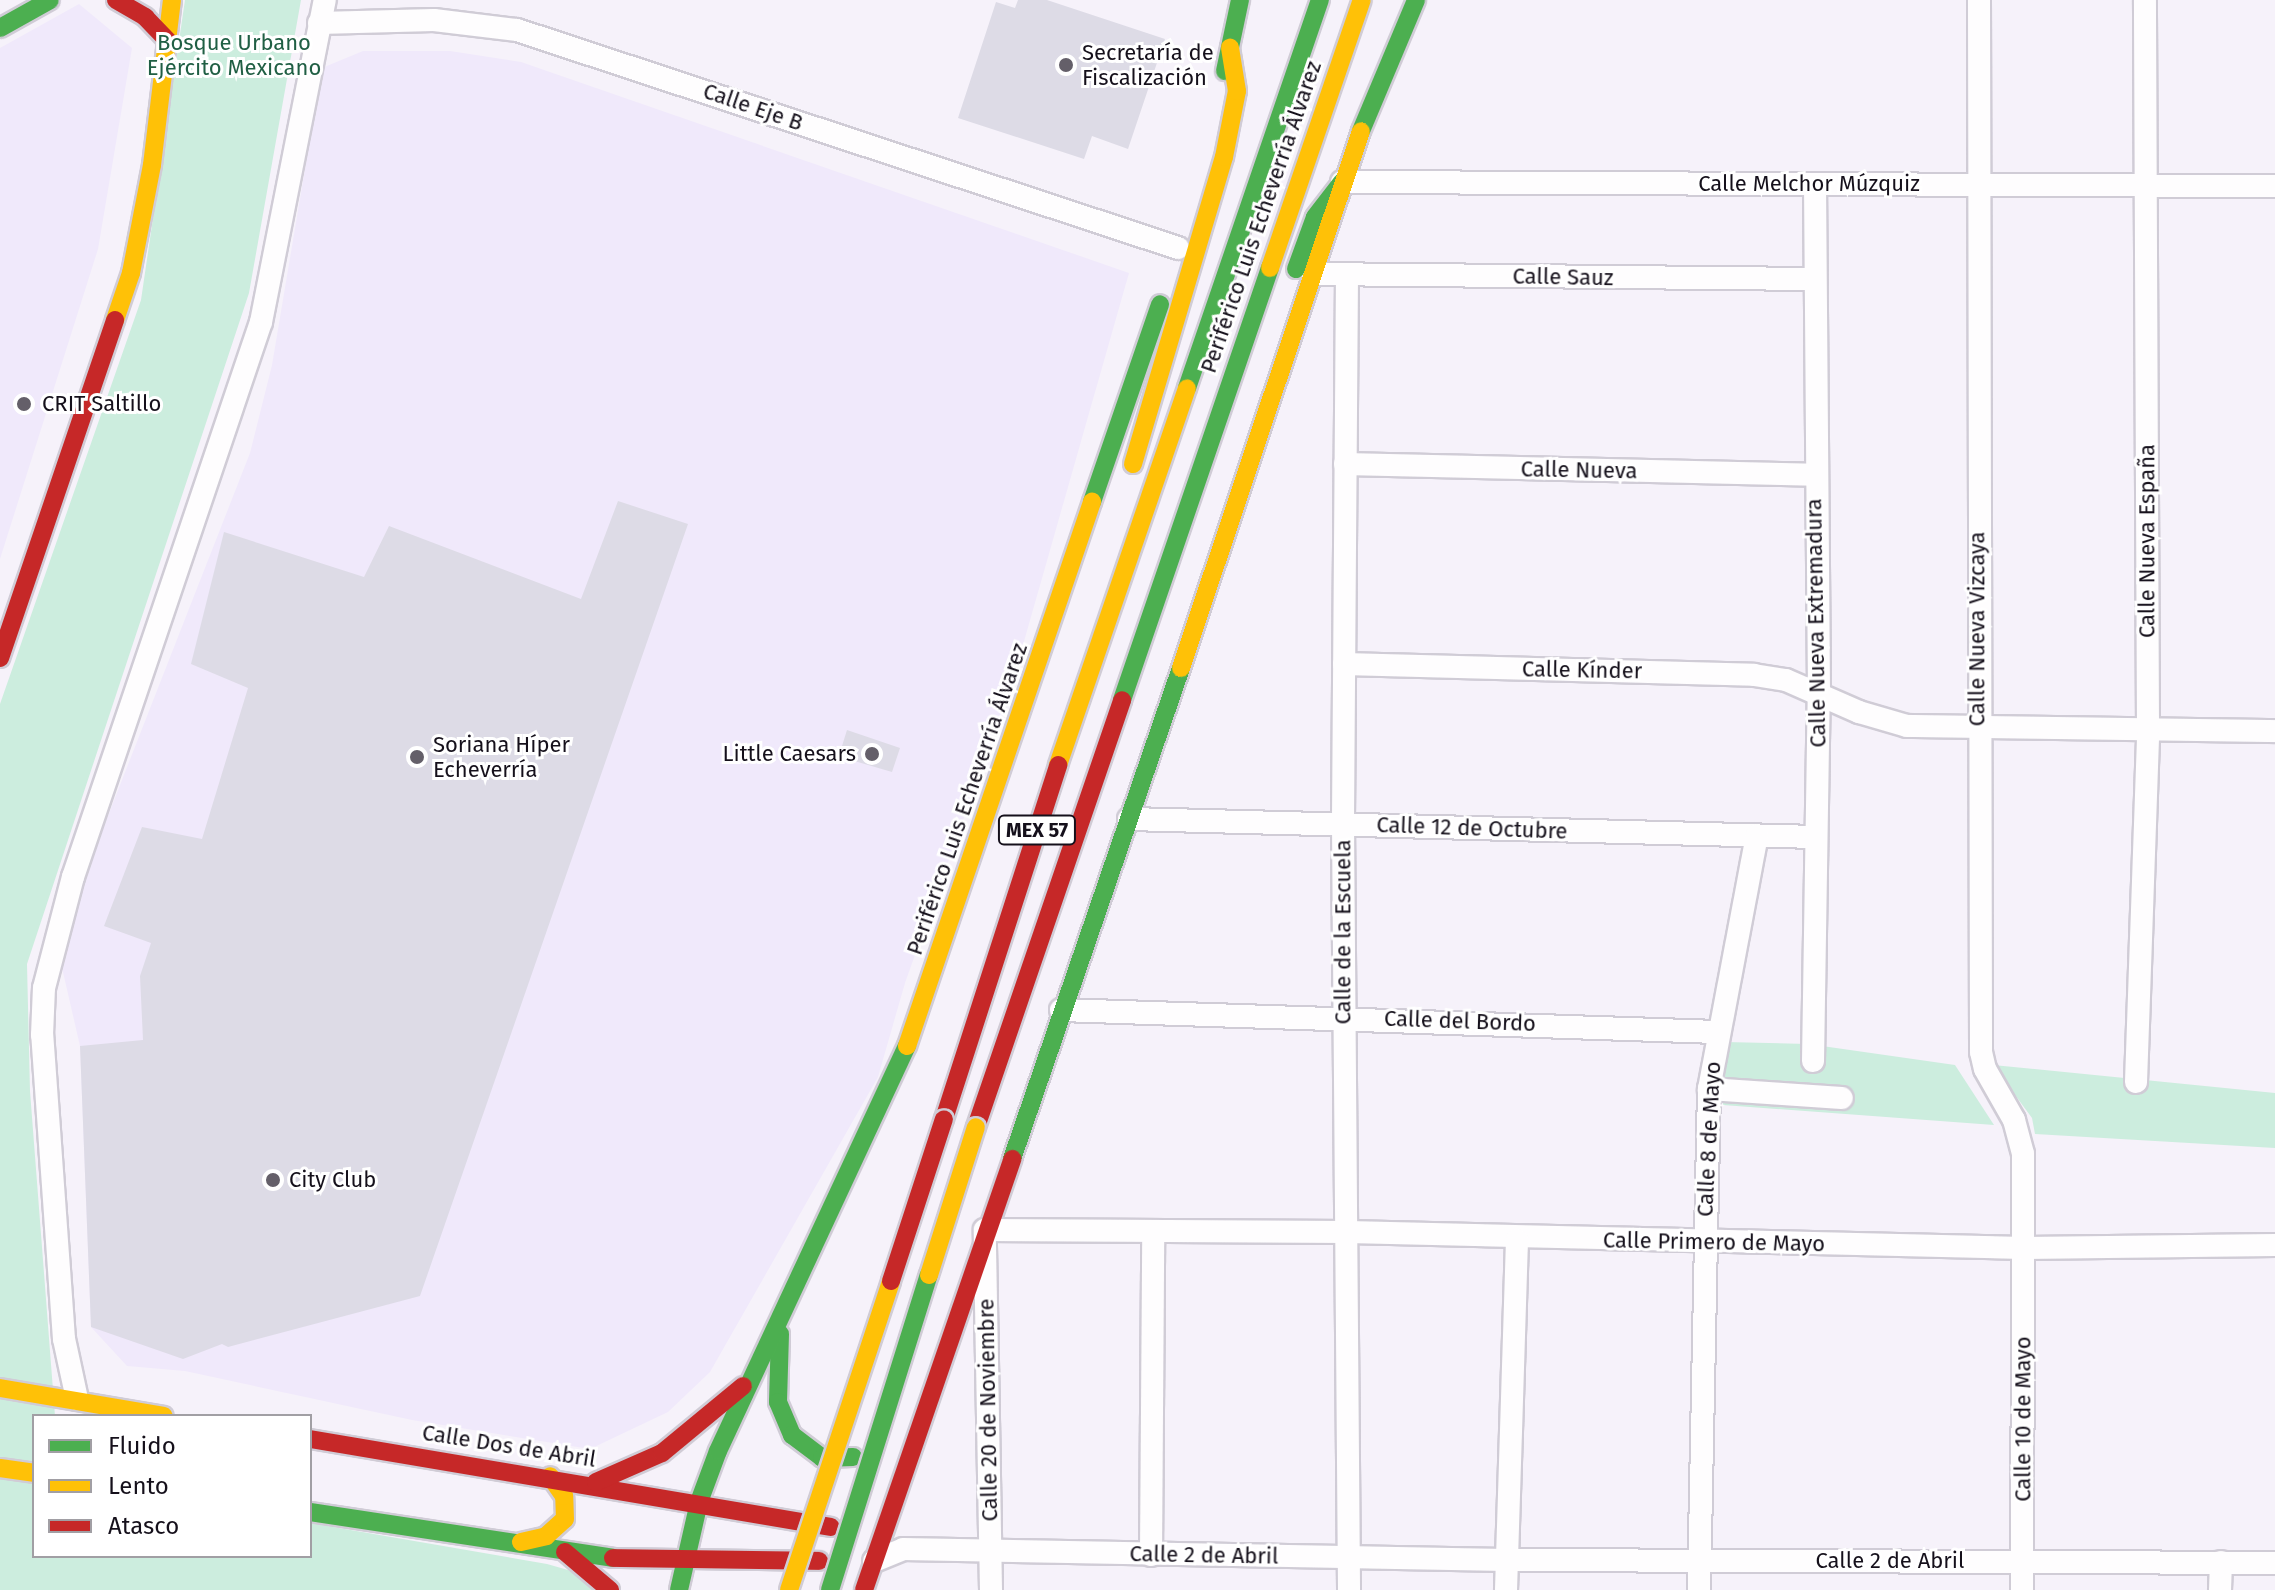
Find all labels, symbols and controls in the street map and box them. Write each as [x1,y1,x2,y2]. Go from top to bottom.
park label: Bosque Urbano Ejército Mexicano [147,29,321,80]
place label: Secretaría de Fiscalización [1082,39,1214,90]
marker: Secretaría de Fiscalización [1057,56,1075,74]
street label: Periférico Luis Echeverría Álvarez [1195,58,1327,376]
street label: Calle Eje B [700,78,806,136]
street label: Calle Melchor Múzquiz [1698,171,1920,197]
street label: Calle Sauz [1512,263,1614,291]
place label: CRIT Saltillo [42,391,161,417]
marker: CRIT Saltillo [13,393,35,415]
street label: Calle Nueva España [2134,444,2160,638]
street label: Calle Nueva [1520,456,1638,484]
street label: Calle Nueva Extremadura [1801,498,1831,748]
street label: Calle Nueva Vizcaya [1964,532,1990,726]
street label: Periférico Luis Echeverría Álvarez [901,640,1033,958]
street label: Calle Kínder [1522,656,1642,684]
place label: Soriana Híper Echeverría [433,731,570,782]
place label: Little Caesars [723,741,856,767]
marker: Little Caesars [863,745,881,763]
marker: Soriana Híper Echeverría [408,748,426,766]
street label: Calle 12 de Octubre [1376,811,1568,845]
road number: MEX 57 [997,814,1077,846]
street label: Calle de la Escuela [1330,840,1356,1024]
street label: Calle del Bordo [1384,1005,1536,1037]
street label: Calle 8 de Mayo [1692,1061,1726,1217]
place label: City Club [289,1167,376,1193]
marker: City Club [264,1171,282,1189]
street label: Calle Primero de Mayo [1603,1227,1825,1257]
street label: Calle 20 de Noviembre [973,1298,1003,1522]
street label: Calle 10 de Mayo [2010,1336,2036,1502]
legend [32,1414,312,1558]
street label: Calle Dos de Abril [420,1419,598,1473]
text: Fluido [108,1432,176,1460]
text: Lento [108,1472,169,1500]
text: Atasco [108,1512,179,1540]
street label: Calle 2 de Abril [1129,1541,1279,1569]
street label: Calle 2 de Abril [1816,1548,1964,1574]

